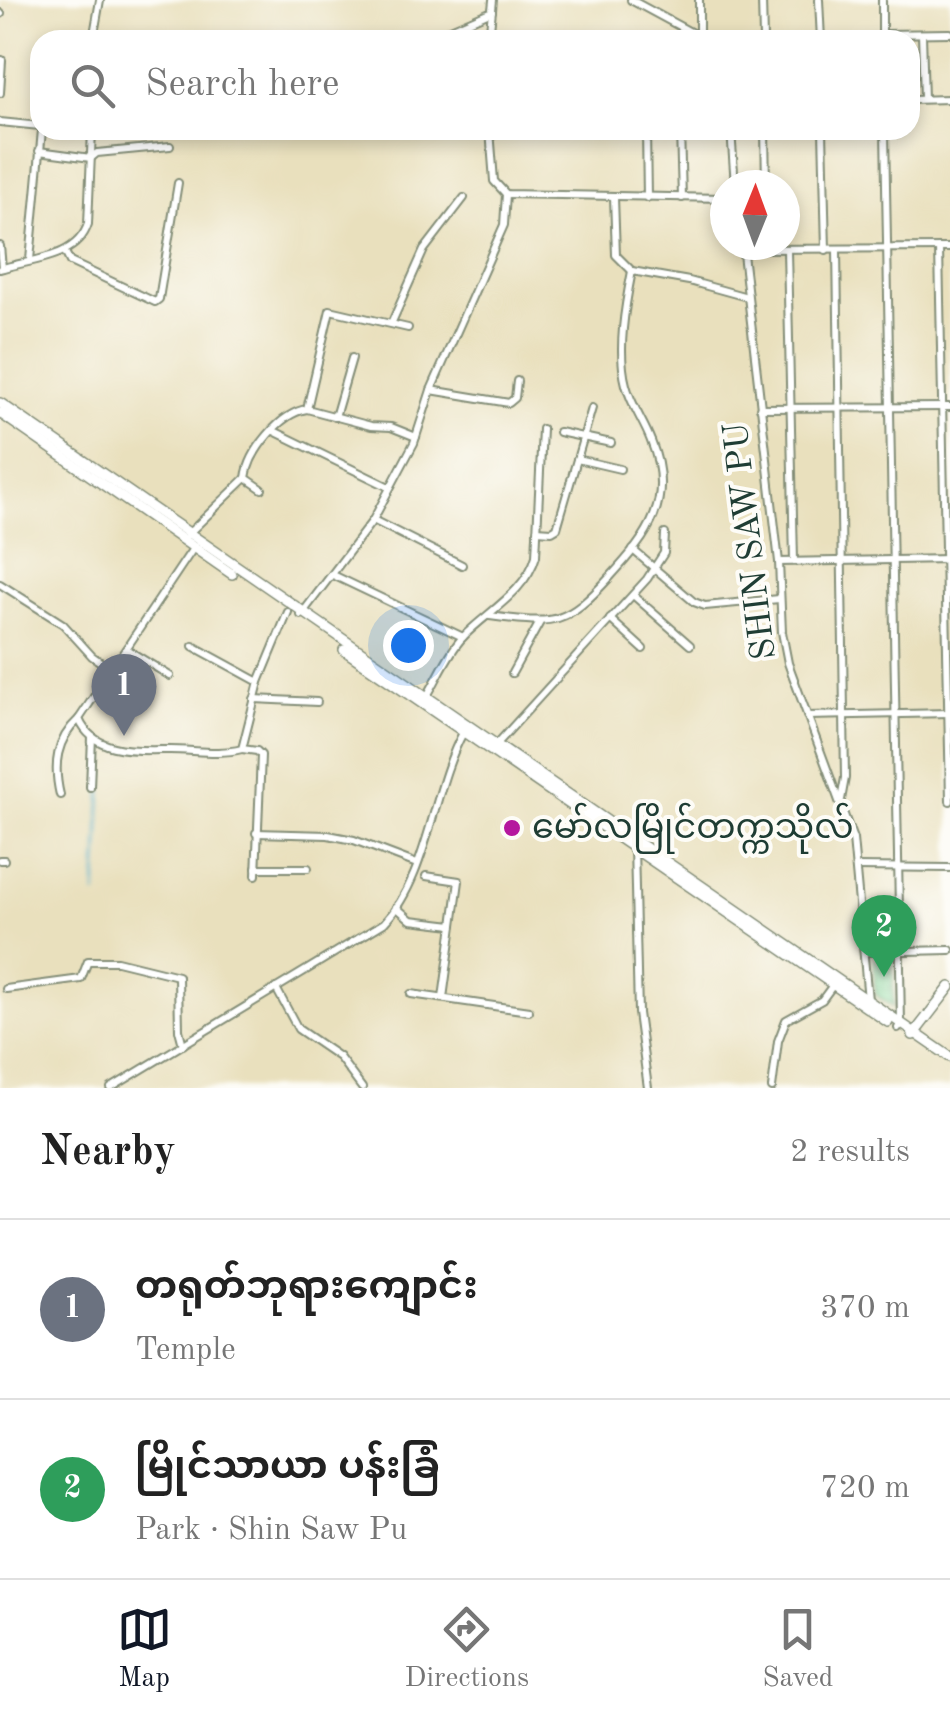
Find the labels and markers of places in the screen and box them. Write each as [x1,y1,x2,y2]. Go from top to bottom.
pin: 1 [92,654,156,736]
place label: မော်လမြိုင်တက္ကသိုလ် [532,802,854,854]
marker: မော်လမြိုင်တက္ကသိုလ် [501,817,523,839]
pin: 2 [852,894,916,977]

